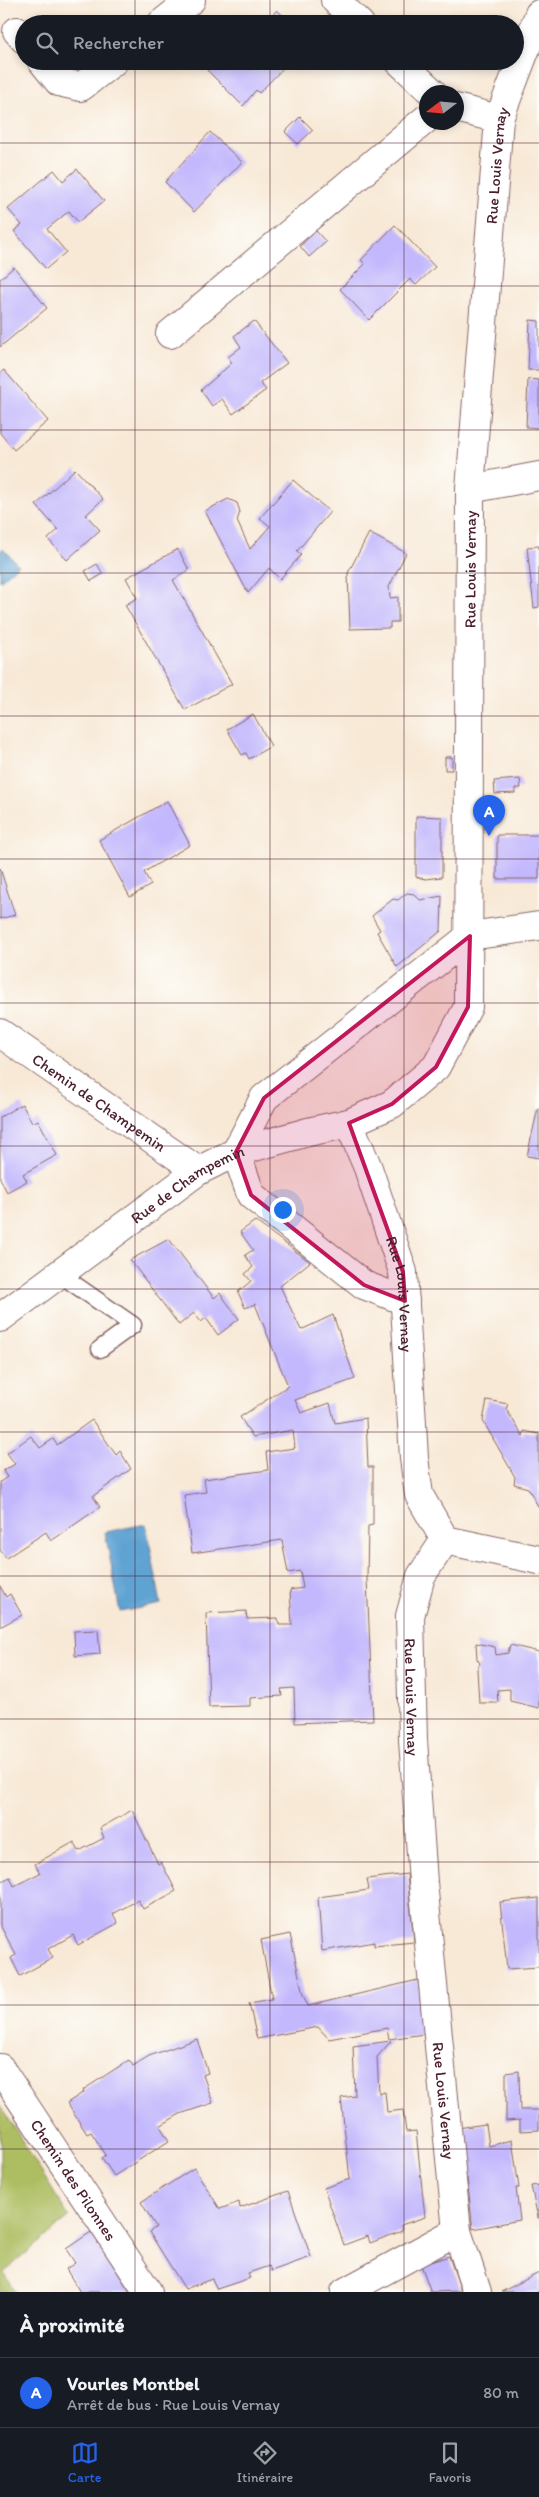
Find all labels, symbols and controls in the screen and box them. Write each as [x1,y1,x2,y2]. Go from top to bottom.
search box [15,15,524,70]
icon: search [33,29,61,57]
text: Rechercher [73,31,164,54]
north arrow [419,85,464,130]
street label: Rue Louis Vernay [482,104,513,225]
street label: Rue Louis Vernay [460,510,480,628]
pin: A [473,795,505,836]
street label: Chemin de Champemin [28,1049,170,1156]
street label: Rue de Champemin [127,1141,246,1228]
your location [270,1197,296,1223]
street label: Rue Louis Vernay [382,1234,417,1353]
street label: Rue Louis Vernay [401,1638,423,1757]
street label: Rue Louis Vernay [429,2041,459,2161]
street label: Chemin des Pilonnes [26,2116,121,2245]
text: À proximité [20,2312,125,2337]
text: Vourles Montbel [67,2372,199,2395]
text: A [31,2383,41,2402]
text: 80 m [483,2383,519,2402]
text: Arrêt de bus · Rue Louis Vernay [67,2395,280,2414]
tab: Carte [68,2439,101,2486]
tab: Itinéraire [237,2439,293,2486]
tab: Favoris [429,2439,471,2486]

